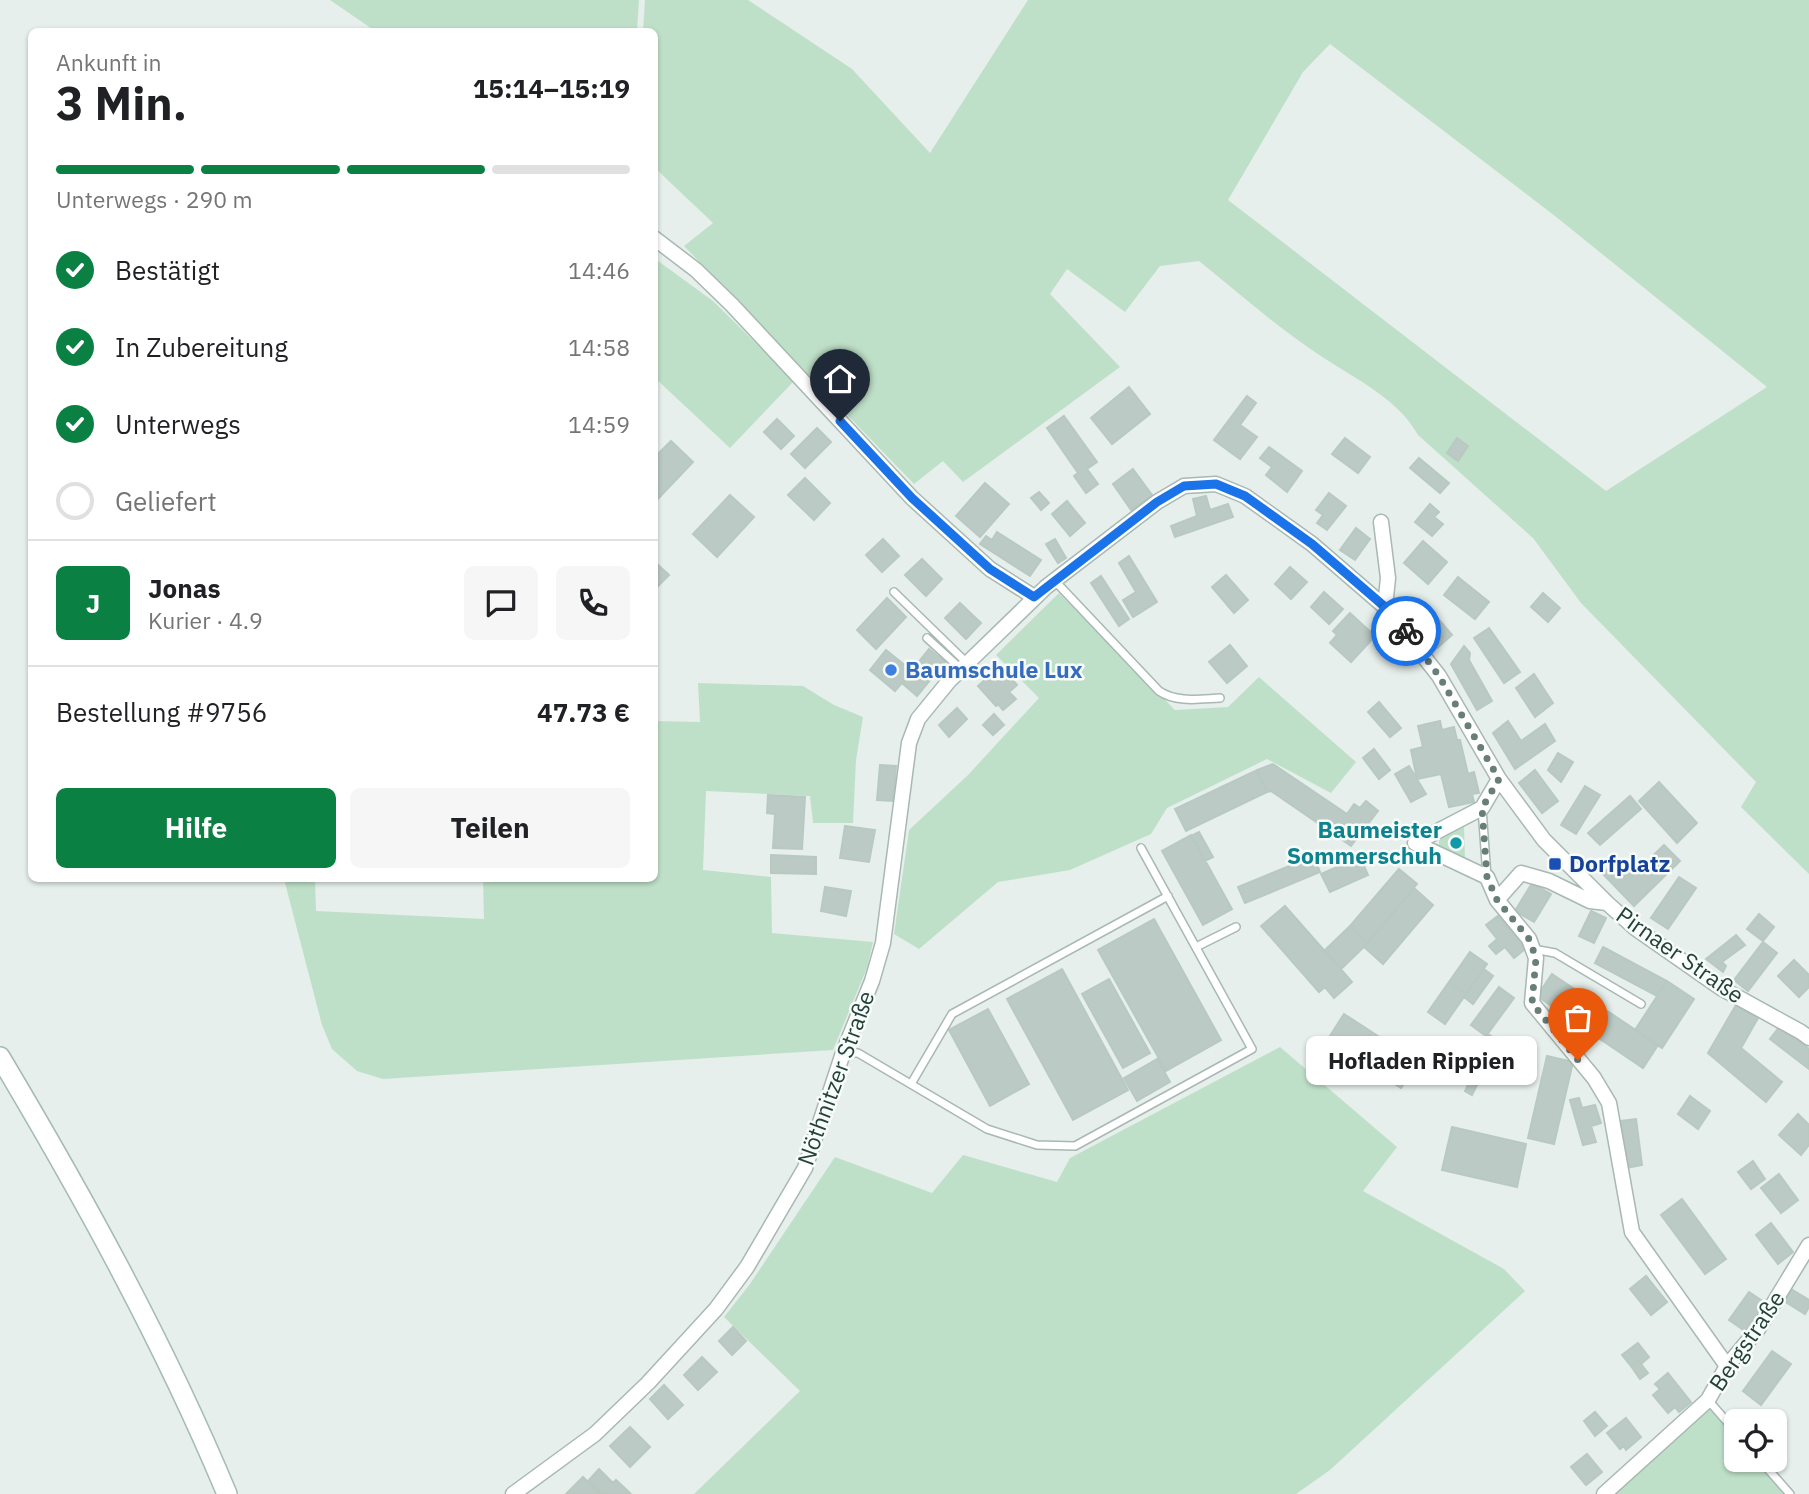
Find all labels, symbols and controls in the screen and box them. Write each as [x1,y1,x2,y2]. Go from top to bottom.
text: Ankunft in [56,47,162,77]
text: 15:14–15:19 [473,71,630,105]
text: 3 Min. [56,73,187,133]
text: Unterwegs · 290 m [56,184,253,214]
icon: check [56,251,94,289]
text: Bestätigt [115,253,220,287]
text: 14:46 [568,255,630,285]
icon: check [56,328,94,366]
text: In Zubereitung [115,330,288,364]
text: 14:58 [568,332,630,362]
pin [810,349,870,421]
icon: home [821,360,859,398]
icon: check [56,405,94,443]
text: Unterwegs [115,407,241,441]
text: 14:59 [568,409,630,439]
text: Geliefert [115,484,217,518]
button: chat [464,566,538,640]
button: phone [556,566,630,640]
text: Jonas [148,571,221,605]
text: J [86,586,100,620]
courier [1371,596,1441,666]
text: Kurier · 4.9 [148,605,263,635]
icon: bike [1387,612,1425,650]
place label: Baumschule Lux [905,654,1083,684]
marker: Baumschule Lux [883,662,899,678]
text: Bestellung #9756 [56,695,267,729]
text: 47.73 € [537,695,630,729]
button: Hilfe [56,788,336,868]
button: Teilen [350,788,630,868]
place label: Baumeister Sommerschuh [1287,814,1442,870]
marker: Baumeister Sommerschuh [1448,835,1464,851]
place label: Dorfplatz [1569,848,1671,878]
marker: Dorfplatz [1547,856,1563,872]
street label: Pirnaer Straße [1611,899,1750,1009]
street label: Nöthnitzer Straße [790,986,881,1169]
pin [1548,988,1608,1060]
icon: bag [1559,999,1597,1037]
callout: Hofladen Rippien [1305,1036,1536,1084]
text: Hofladen Rippien [1328,1045,1515,1075]
street label: Bergstraße [1702,1284,1791,1396]
map controls [1724,1409,1787,1472]
button: locate [1724,1409,1787,1472]

